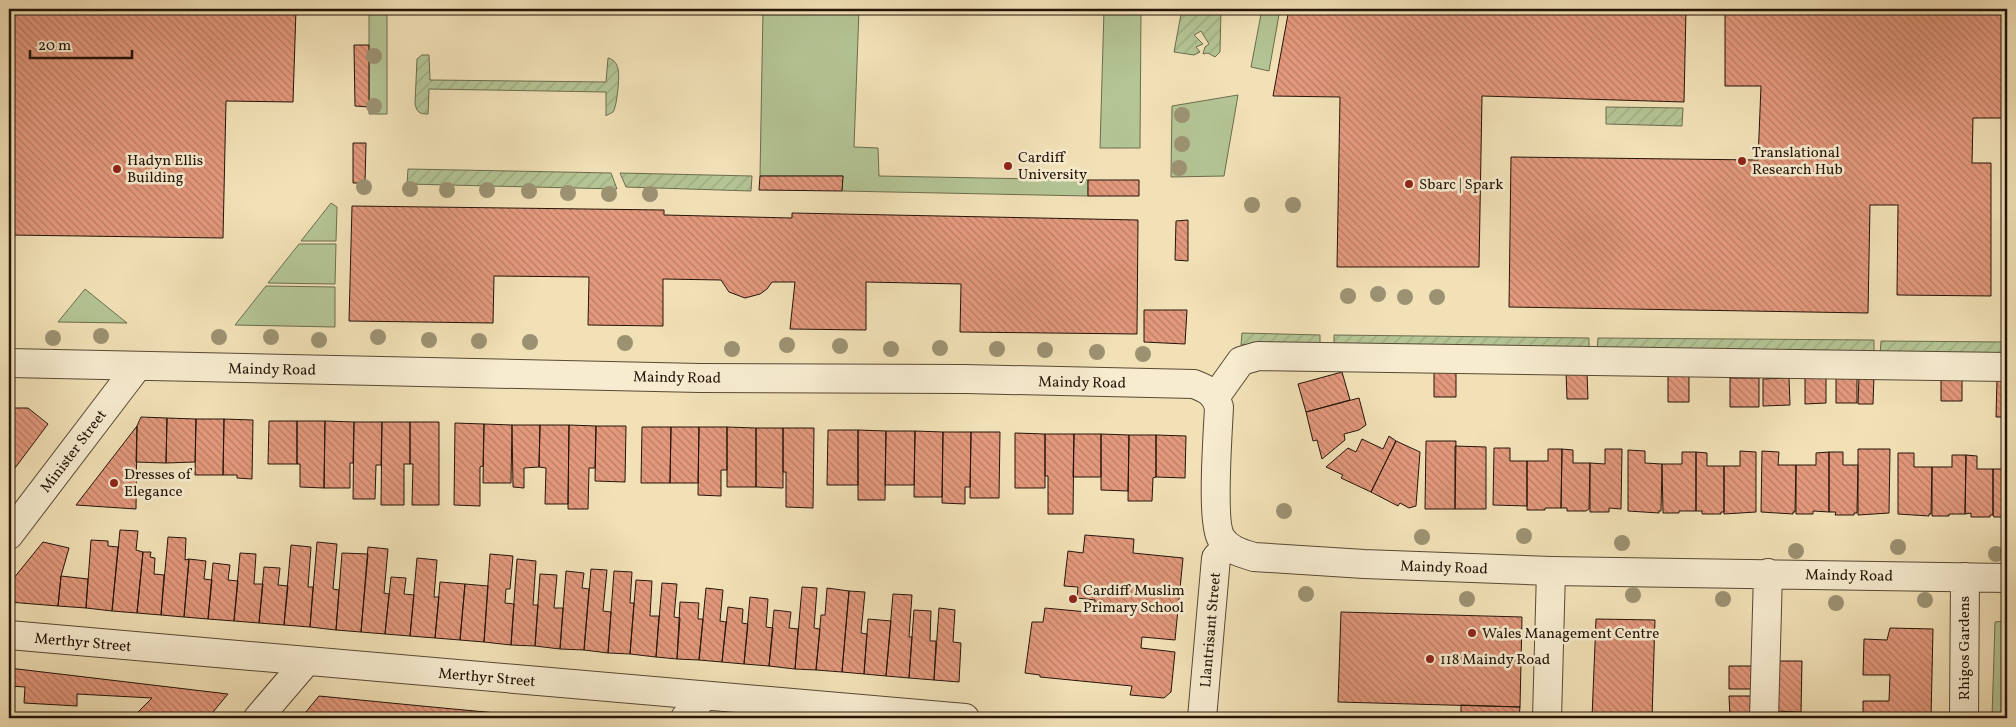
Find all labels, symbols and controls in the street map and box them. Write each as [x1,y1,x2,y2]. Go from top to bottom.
scale bar [30,28,132,60]
text: 20 m [38,36,71,57]
place label: Translational Research Hub [1752,143,1843,181]
place label: Cardiff University [1018,148,1087,186]
place label: Hadyn Ellis Building [127,151,203,189]
marker: Translational Research Hub [1736,155,1748,167]
marker: Cardiff University [1002,160,1014,172]
marker: Hadyn Ellis Building [111,163,123,175]
place label: Sbarc | Spark [1419,175,1503,196]
marker: Sbarc | Spark [1403,178,1415,190]
street label: Maindy Road [228,359,316,382]
street label: Maindy Road [633,367,721,390]
street label: Maindy Road [1038,372,1126,395]
street label: Minister Street [36,406,112,498]
place label: Dresses of Elegance [124,465,193,503]
marker: Dresses of Elegance [108,477,120,489]
street label: Maindy Road [1400,556,1488,581]
street label: Maindy Road [1805,565,1893,588]
street label: Llantrisant Street [1196,572,1227,689]
place label: Cardiff Muslim Primary School [1083,581,1185,619]
marker: Cardiff Muslim Primary School [1067,593,1079,605]
street label: Rhigos Gardens [1955,596,1976,700]
place label: Wales Management Centre [1482,624,1659,645]
marker: Wales Management Centre [1466,627,1478,639]
street label: Merthyr Street [33,629,132,658]
place label: 118 Maindy Road [1440,650,1550,671]
marker: 118 Maindy Road [1424,653,1436,665]
street label: Merthyr Street [437,664,536,693]

